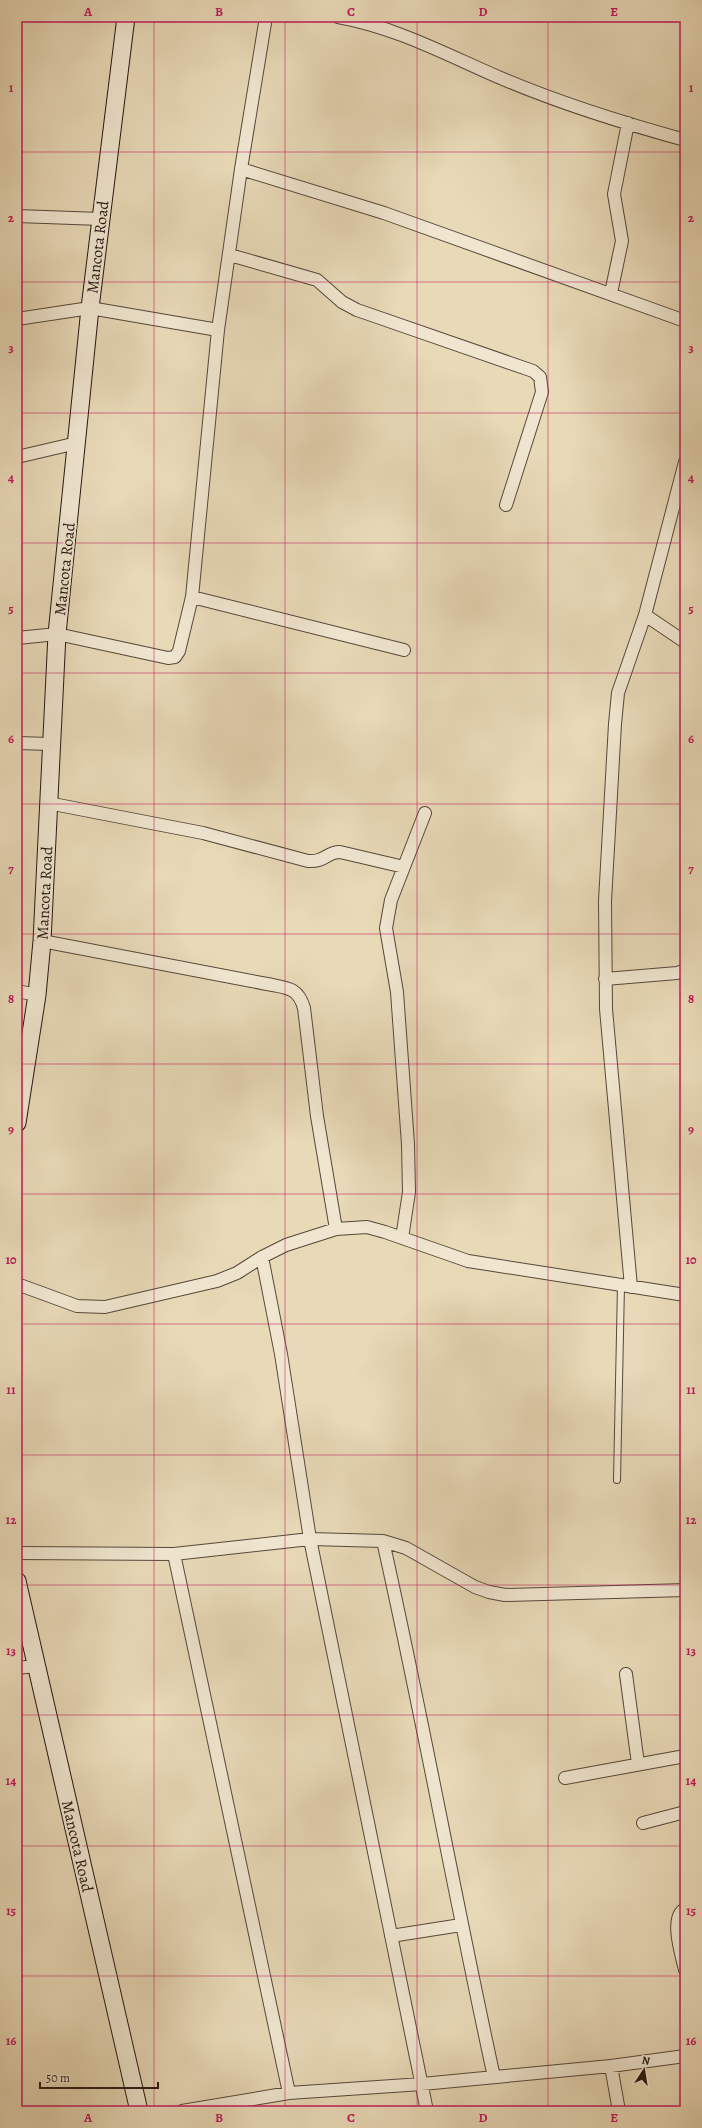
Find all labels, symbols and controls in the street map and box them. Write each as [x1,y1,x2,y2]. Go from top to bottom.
text: A [83,3,93,20]
text: B [215,3,223,20]
text: C [347,3,355,20]
text: D [478,3,488,20]
text: E [610,3,618,20]
text: 1 [9,79,14,96]
text: 1 [689,79,694,96]
street label: Mancota Road [81,199,115,295]
text: 2 [8,209,15,226]
text: 2 [688,209,695,226]
text: 3 [8,339,14,356]
text: 3 [688,339,694,356]
text: 4 [8,469,14,486]
text: 4 [688,469,694,486]
street label: Mancota Road [49,521,81,617]
text: 5 [8,600,14,617]
text: 5 [688,600,694,617]
text: 6 [8,730,14,747]
text: 6 [688,730,694,747]
street label: Mancota Road [32,845,58,940]
text: 7 [8,860,14,877]
text: 7 [688,860,694,877]
text: 8 [8,990,14,1007]
text: 8 [688,990,694,1007]
text: 9 [8,1121,14,1138]
text: 9 [688,1121,694,1138]
text: 10 [5,1251,17,1268]
text: 10 [685,1251,697,1268]
text: 11 [6,1381,16,1398]
text: 11 [686,1381,696,1398]
text: 12 [6,1511,17,1528]
text: 12 [686,1511,697,1528]
text: 13 [6,1642,17,1659]
text: 13 [686,1642,697,1659]
text: 14 [6,1772,16,1789]
text: 14 [686,1772,696,1789]
street label: Mancota Road [56,1798,98,1895]
text: 15 [6,1902,17,1919]
text: 15 [686,1902,697,1919]
text: 16 [6,2032,16,2049]
text: 16 [686,2032,696,2049]
north arrow [624,2050,664,2090]
text: N [640,2053,651,2069]
scale bar [40,2064,158,2090]
text: 50 m [46,2070,70,2086]
text: A [83,2109,93,2126]
text: B [215,2109,223,2126]
text: C [347,2109,355,2126]
text: D [478,2109,488,2126]
text: E [610,2109,618,2126]

